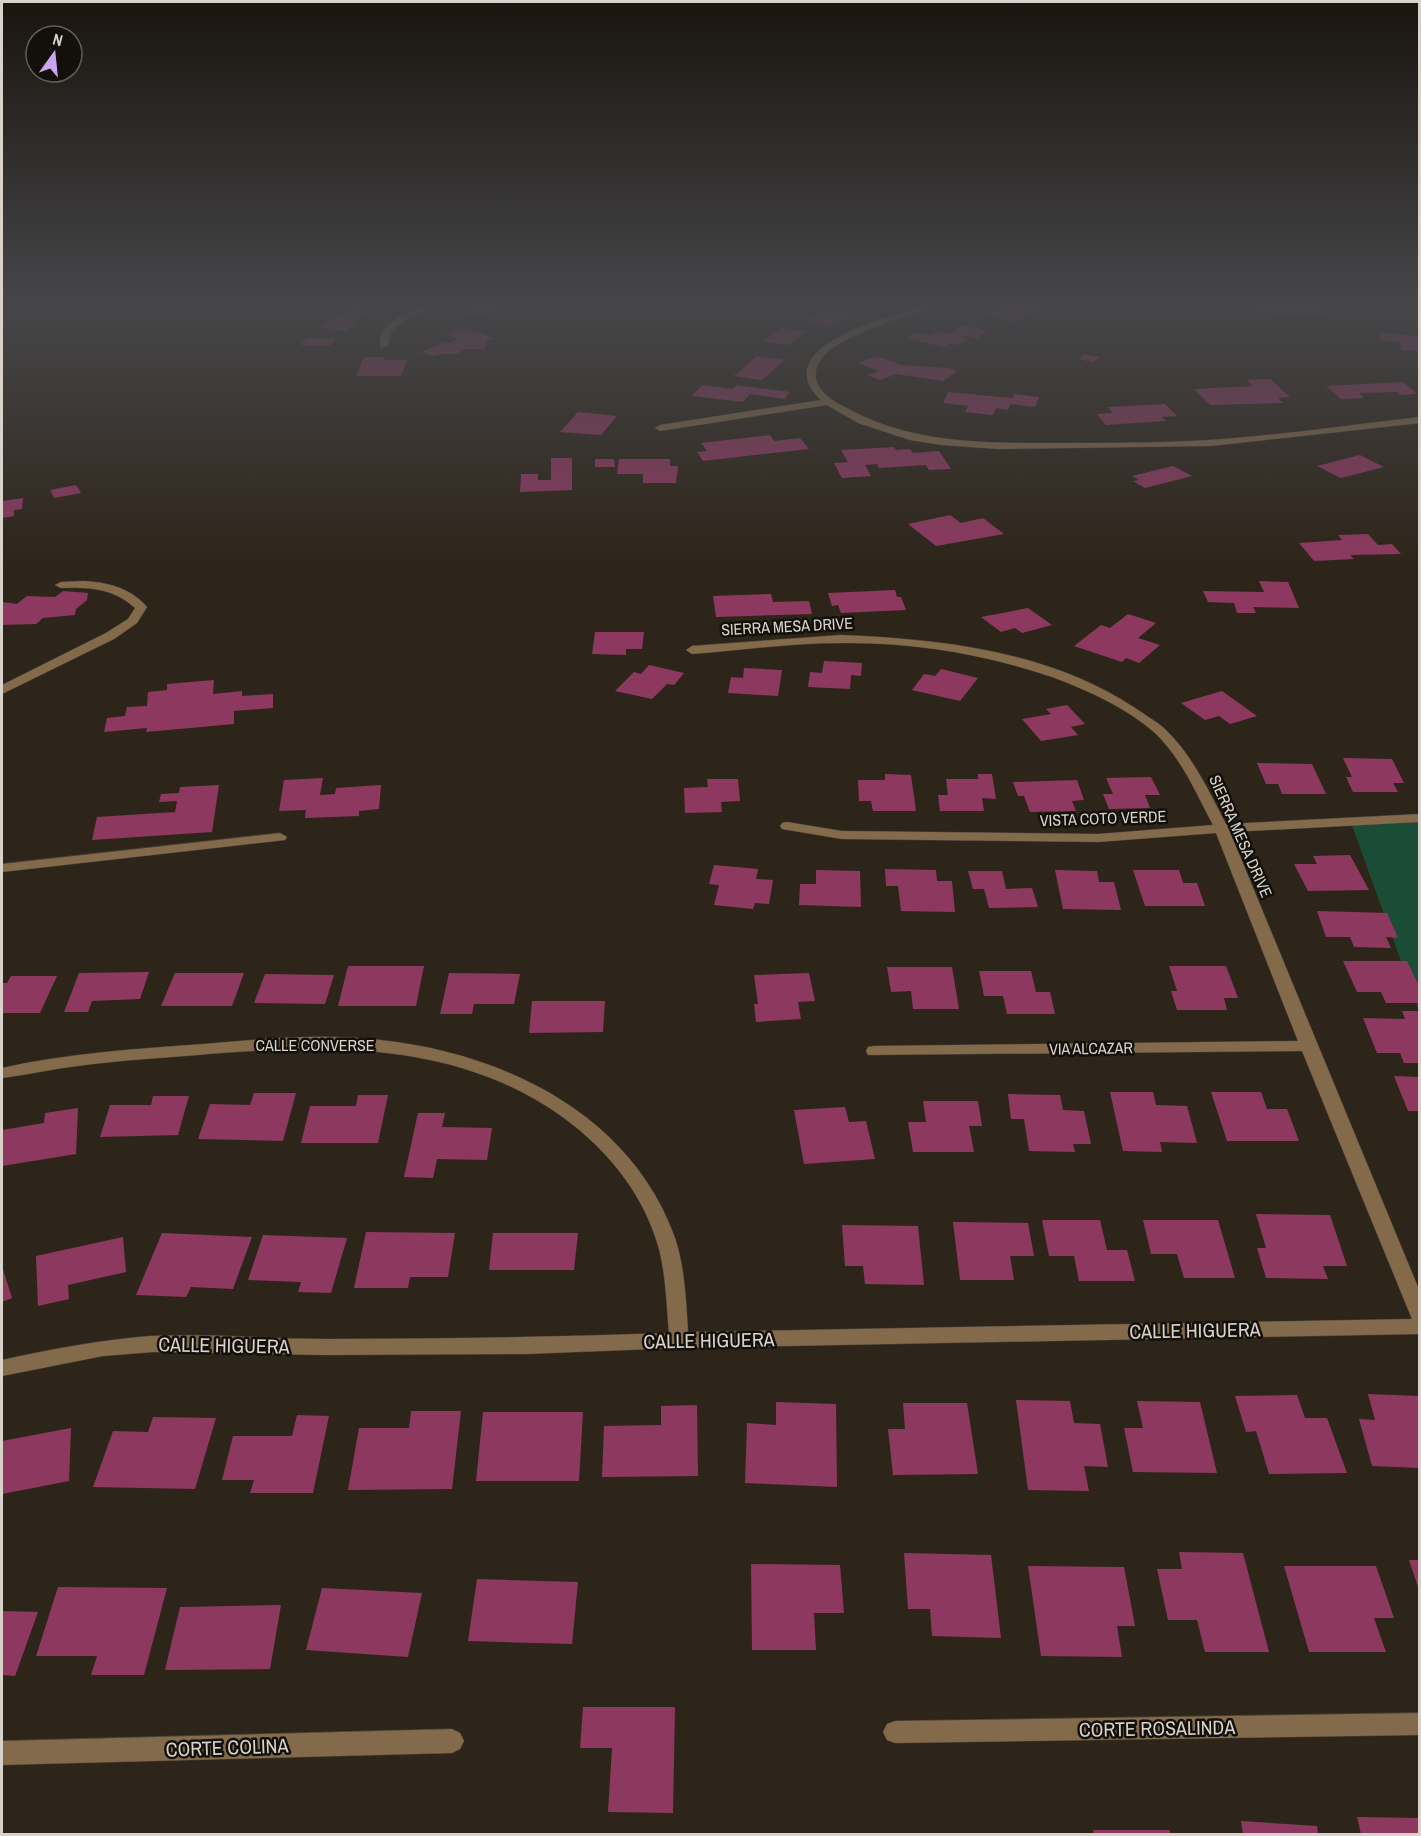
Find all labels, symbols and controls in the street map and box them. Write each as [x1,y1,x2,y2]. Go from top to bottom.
north arrow [24,24,84,84]
text: N [50,28,65,51]
street label: SIERRA MESA DRIVE [721,612,853,640]
street label: SIERRA MESA DRIVE [1204,771,1278,901]
street label: VISTA COTO VERDE [1039,805,1167,831]
street label: CALLE CONVERSE [256,1034,374,1056]
street label: VIA ALCAZAR [1049,1036,1134,1060]
street label: CALLE HIGUERA [1129,1315,1261,1345]
street label: CALLE HIGUERA [643,1325,775,1355]
street label: CALLE HIGUERA [158,1330,290,1360]
street label: CORTE ROSALINDA [1079,1713,1236,1743]
street label: CORTE COLINA [165,1731,289,1763]

